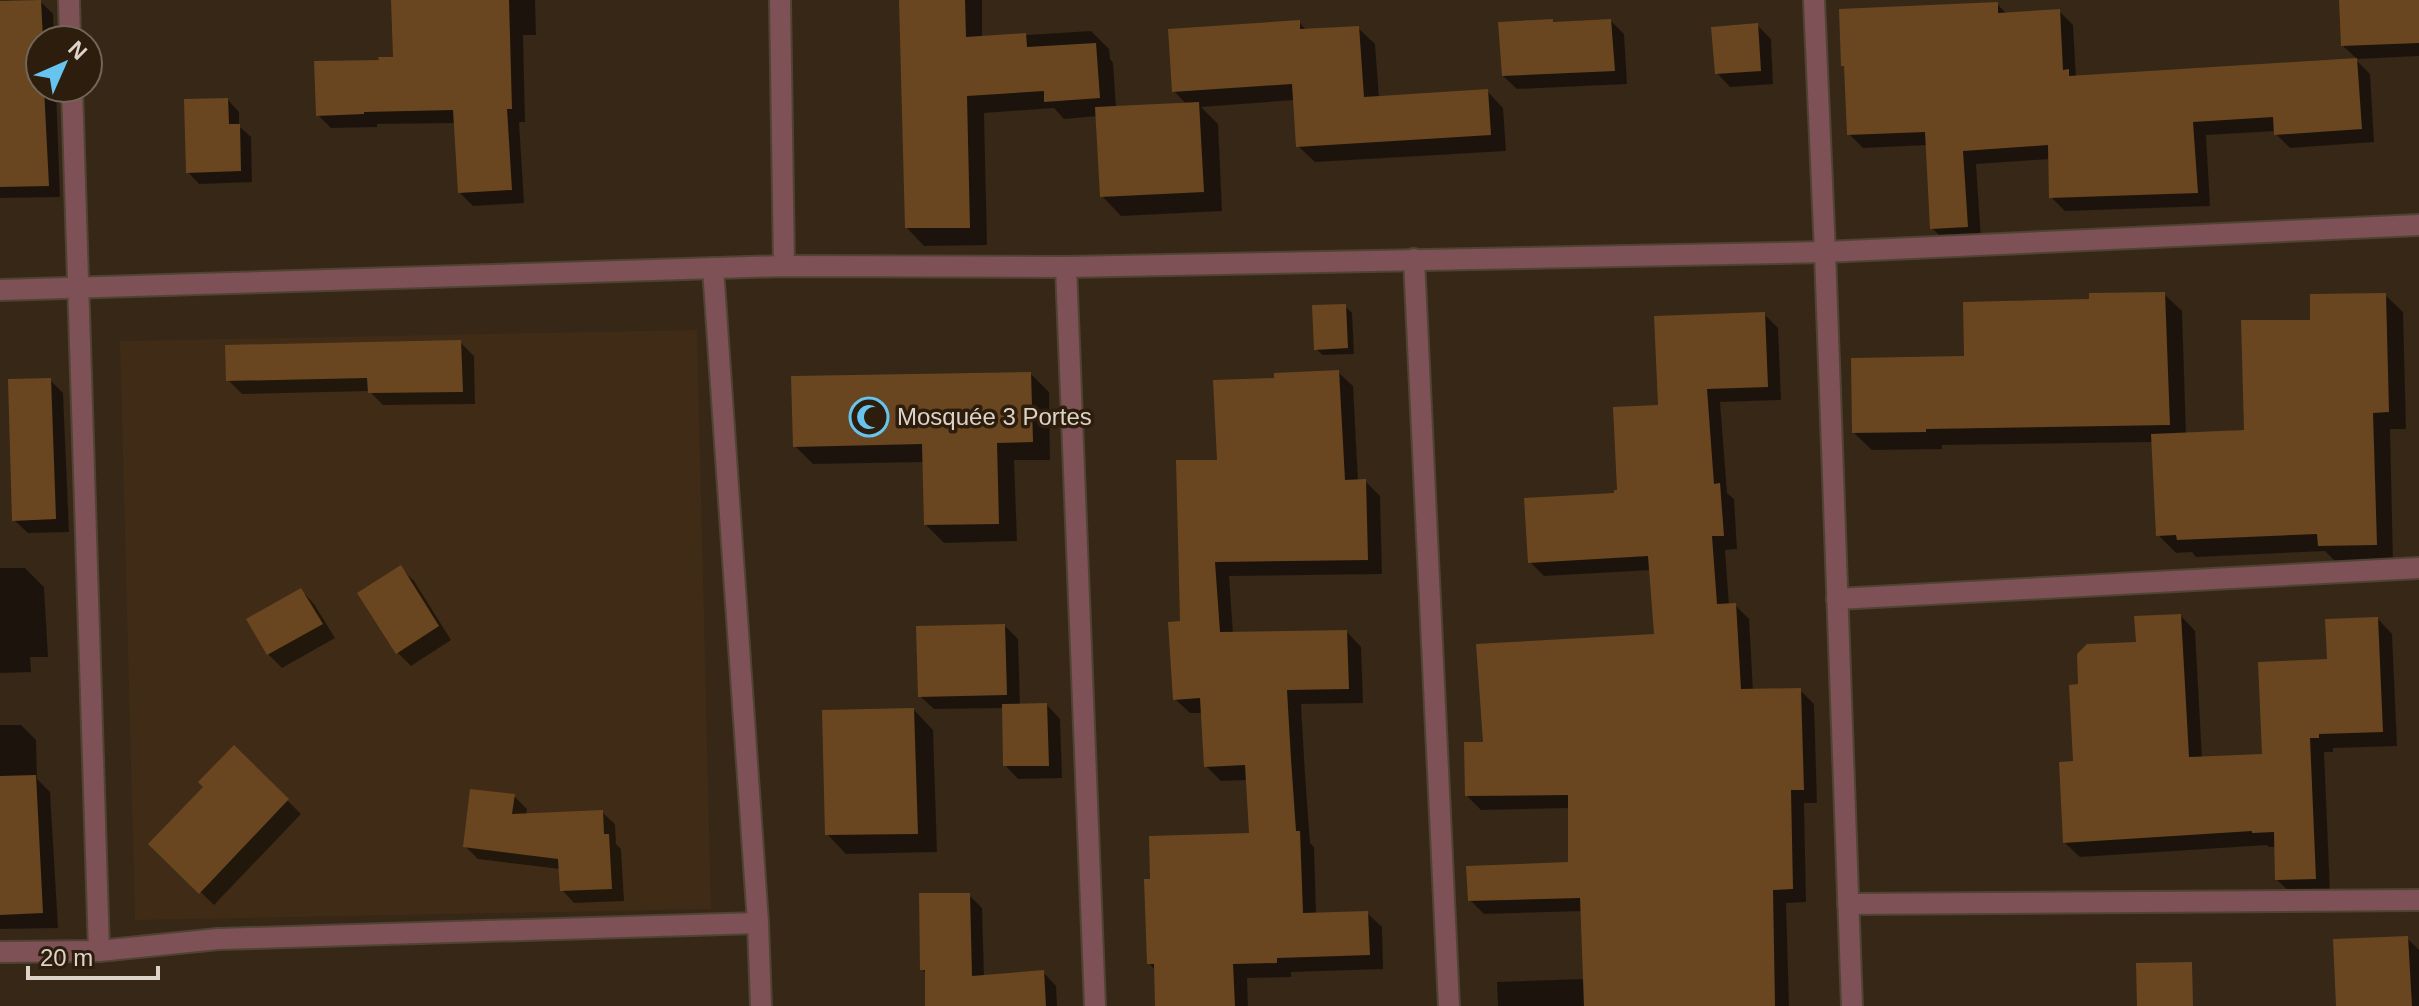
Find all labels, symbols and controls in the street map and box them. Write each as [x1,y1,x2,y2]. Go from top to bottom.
north arrow [24,24,104,104]
text: N [63,36,92,65]
mosque icon: Mosquée 3 Portes [848,396,890,438]
place label: Mosquée 3 Portes [897,403,1092,430]
scale bar [28,930,158,980]
text: 20 m [40,944,93,971]

